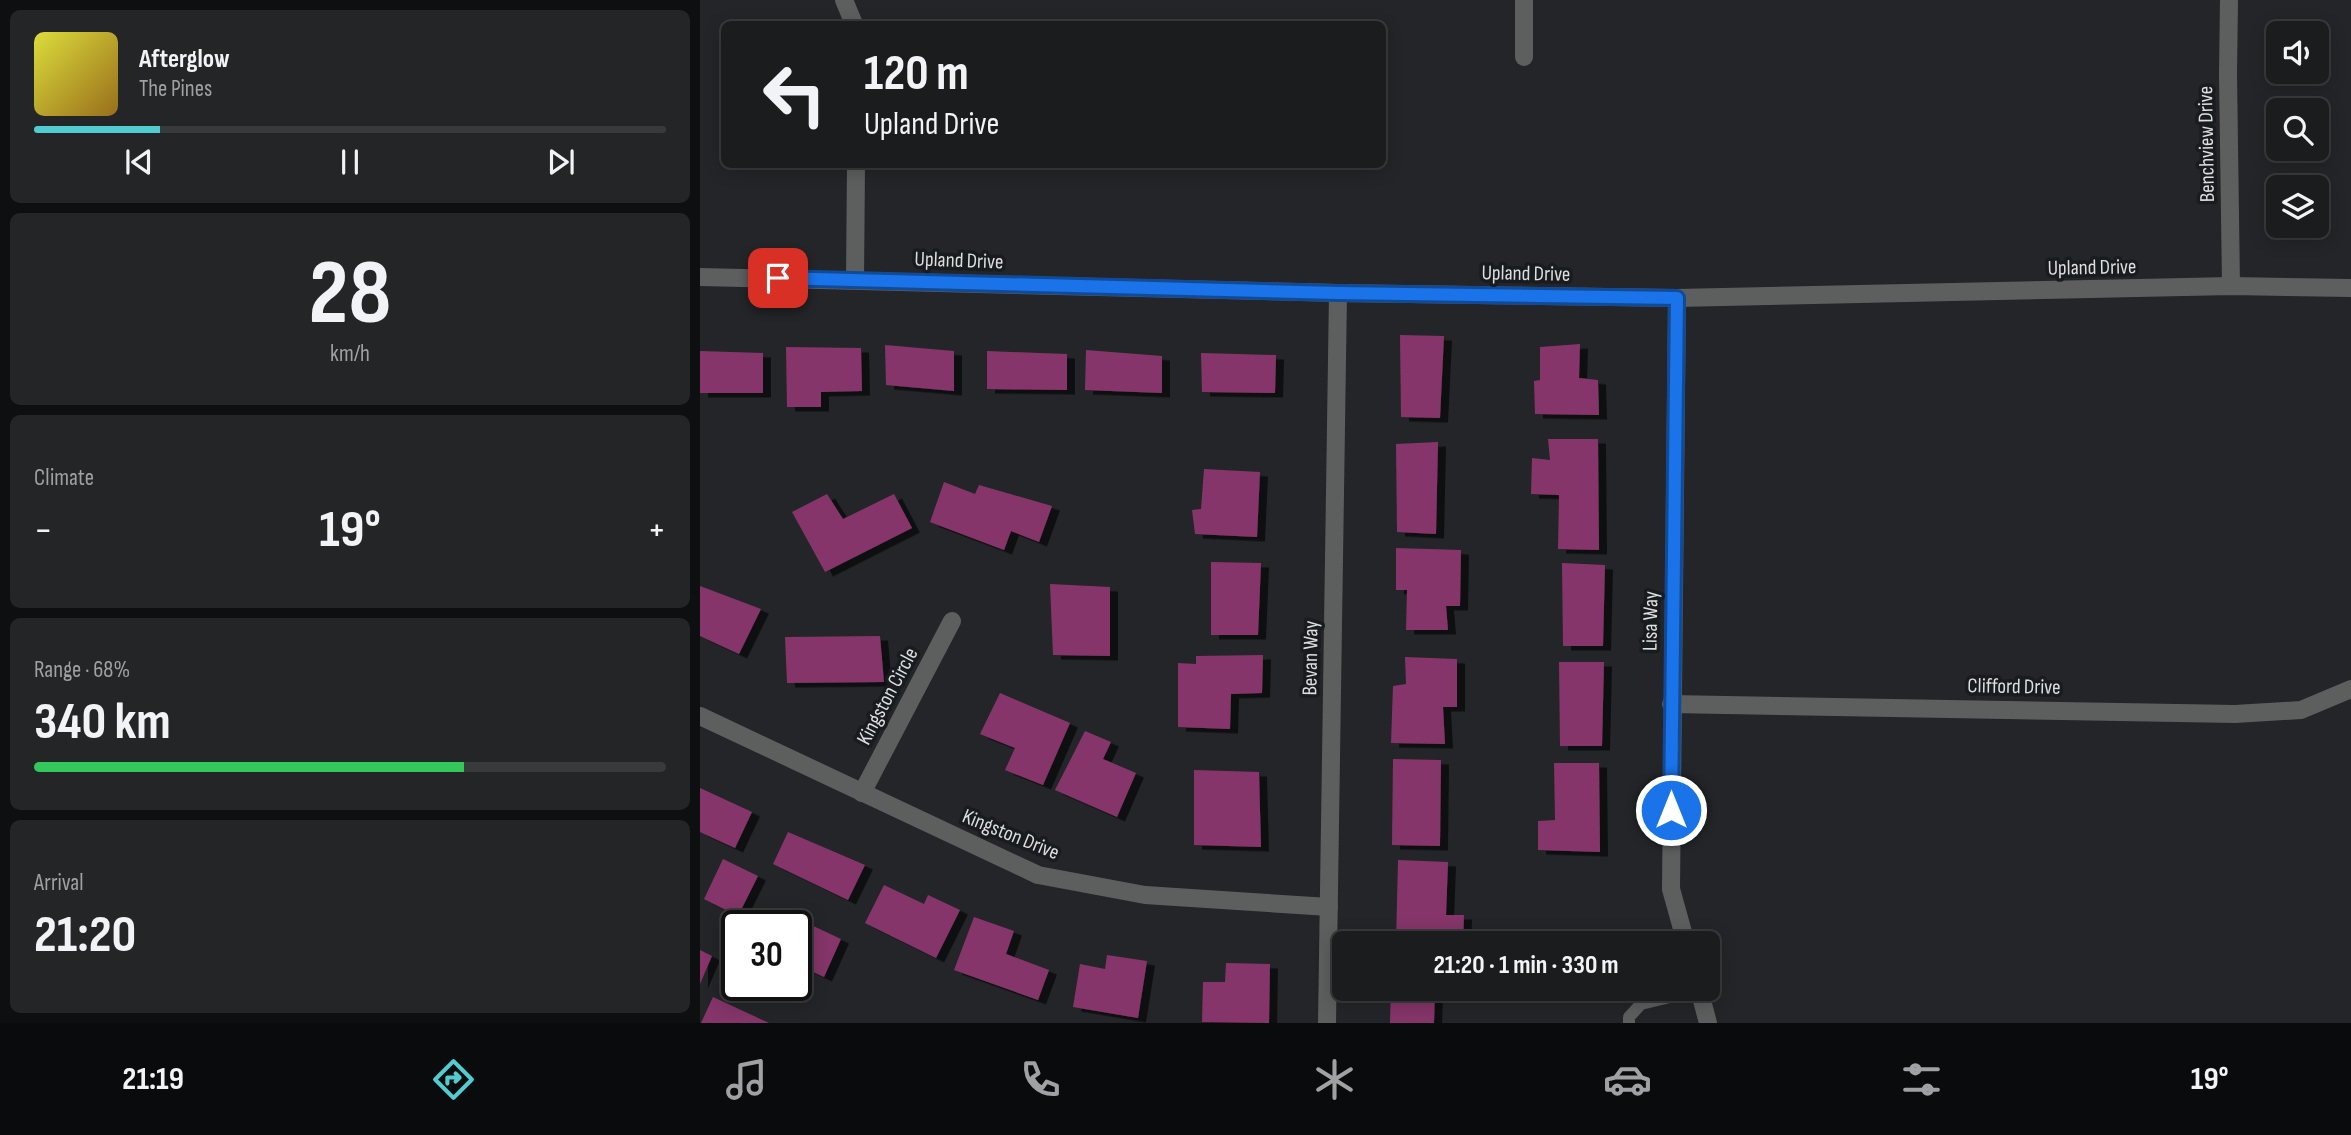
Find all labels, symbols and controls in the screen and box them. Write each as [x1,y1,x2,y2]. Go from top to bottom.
map controls [2266,21,2329,238]
button: sound [2266,21,2329,84]
text: Afterglow [139,44,230,75]
text: 120 m [864,45,969,104]
icon: left [749,49,840,140]
text: The Pines [139,75,212,103]
street label: Benchview Drive [2193,86,2220,202]
button: search [2266,98,2329,161]
text: Upland Drive [864,105,999,144]
icon: previous [120,143,158,181]
icon: pause [331,143,369,181]
icon: next [542,143,580,181]
button: layers [2266,175,2329,238]
text: 28 [309,240,391,349]
street label: Upland Drive [914,246,1004,275]
pin [748,248,808,308]
street label: Upland Drive [2047,254,2137,281]
icon: arrive [759,259,797,297]
street label: Upland Drive [1481,260,1571,287]
text: km/h [330,340,370,368]
text: Climate [34,464,94,492]
text: 19° [319,499,381,562]
text: − [34,508,53,553]
text: + [647,508,666,553]
street label: Lisa Way [1637,591,1664,651]
street label: Bevan Way [1297,620,1324,696]
street label: Kingston Circle [851,643,923,749]
text: Range · 68% [34,656,130,684]
street label: Clifford Drive [1967,673,2061,700]
text: 340 km [34,691,171,754]
position arrow [1634,773,1708,847]
street label: Kingston Drive [959,804,1063,865]
text: Arrival [34,869,83,897]
text: 21:20 [34,904,136,967]
speed limit sign: 30 [721,910,812,1001]
text: 21:20 · 1 min · 330 m [1433,950,1619,981]
icon: directions [429,1055,478,1104]
icon: music [722,1055,771,1104]
icon: phone [1016,1055,1065,1104]
icon: climate [1310,1055,1359,1104]
icon: car [1603,1055,1652,1104]
icon: filters [1897,1055,1946,1104]
text: 21:19 [122,1060,184,1099]
text: 19° [2191,1060,2229,1099]

